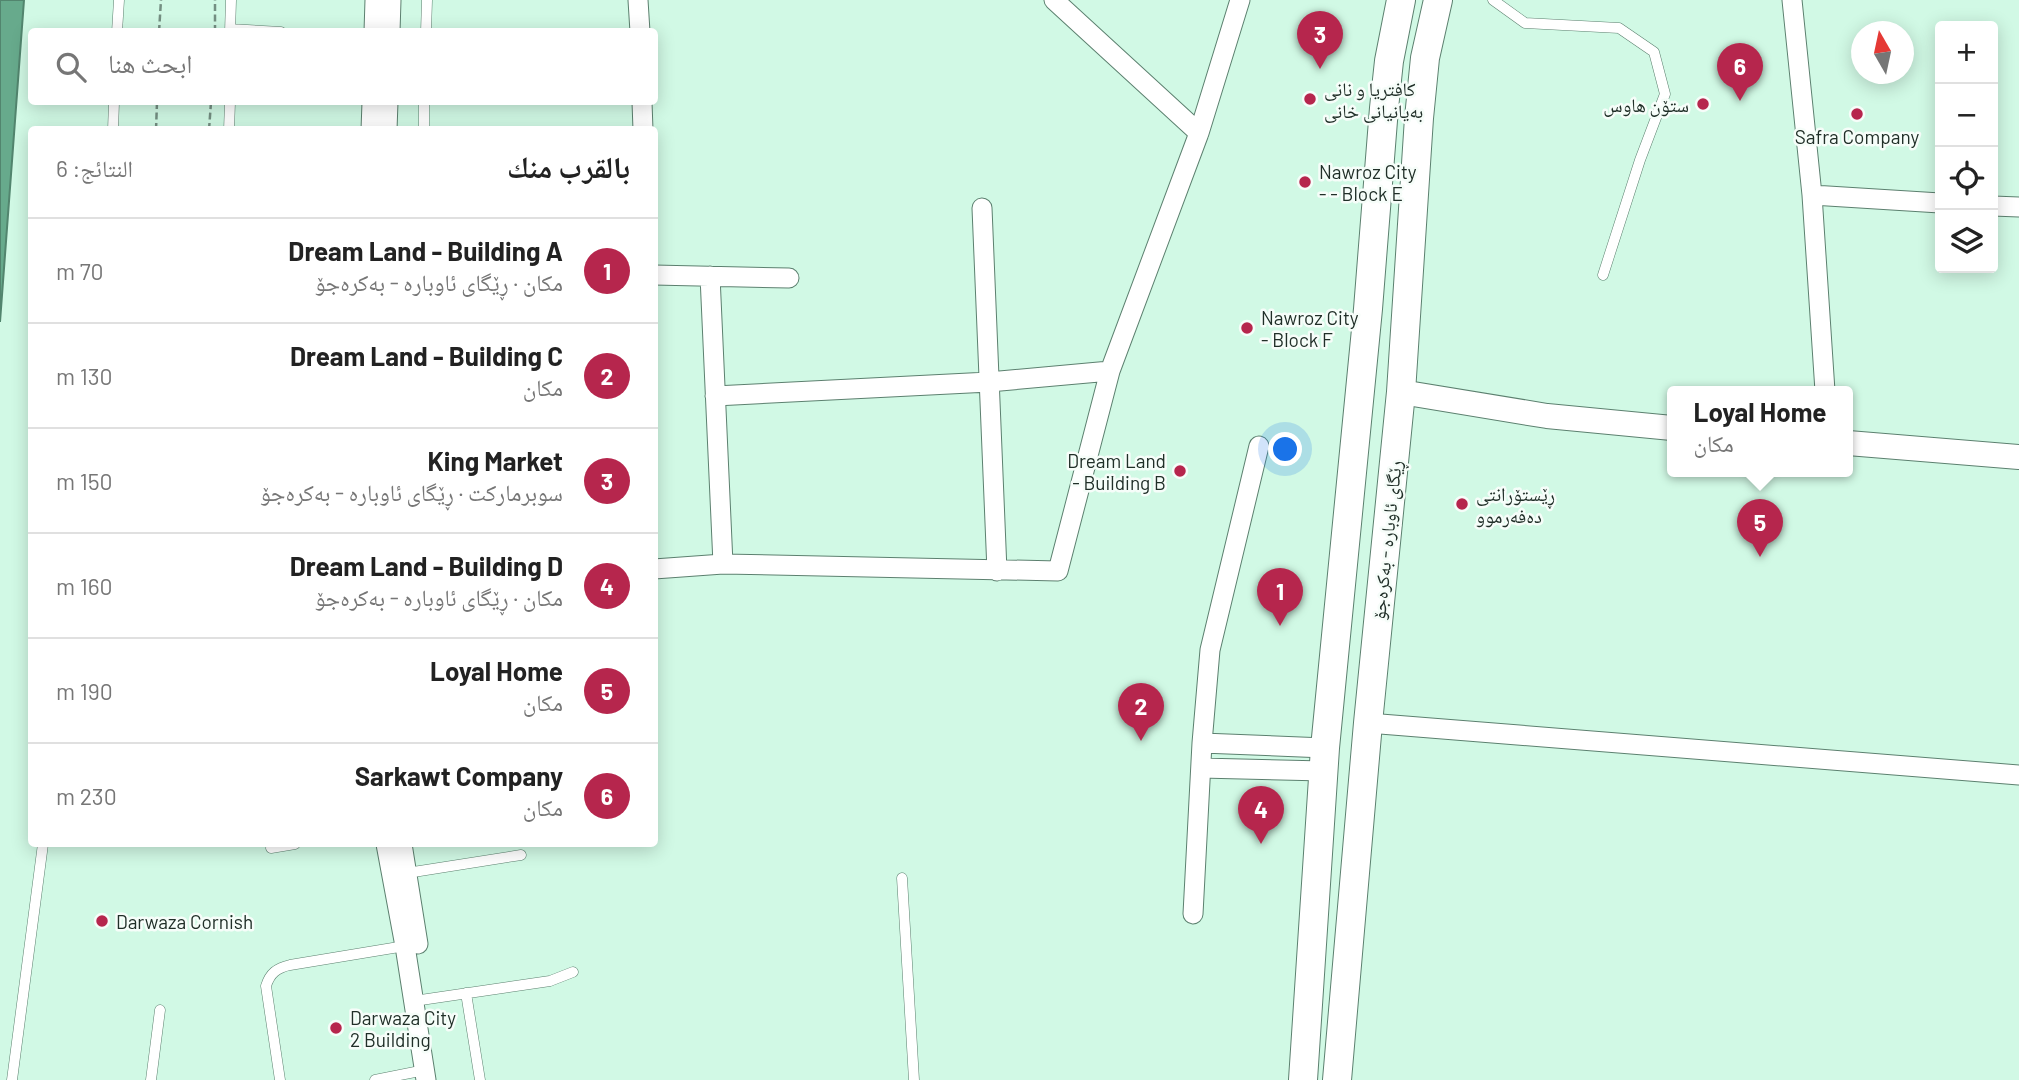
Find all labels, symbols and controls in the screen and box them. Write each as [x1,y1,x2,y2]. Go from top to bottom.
pin: 3 [1297,11,1343,69]
north arrow [1851,21,1914,84]
map controls [1935,21,1998,273]
button: + [1935,21,1998,84]
search box [28,28,658,105]
pin: 6 [1717,43,1763,101]
text: ابحث هنا [108,47,192,78]
icon: search [52,48,90,86]
place label: کافتریا و نانی بەیانیانی خانی [1324,77,1423,123]
button: − [1935,84,1998,147]
marker: کافتریا و نانی بەیانیانی خانی [1302,91,1318,107]
place label: ستۆن هاوس [1603,93,1689,117]
marker: ستۆن هاوس [1695,96,1711,112]
marker: Safra Company [1849,106,1865,122]
place label: Safra Company [1795,125,1919,148]
button: locate [1935,147,1998,210]
text: بالقرب منك [507,148,630,184]
text: النتائج: 6 [56,154,133,182]
place label: Nawroz City - - Block E [1319,160,1417,205]
marker: Nawroz City - - Block E [1297,174,1313,190]
button: layers [1935,210,1998,273]
text: Dream Land - Building A [288,235,563,266]
text: 70 m [56,257,104,285]
text: 1 [603,257,611,285]
text: مكان · ڕێگای ئاوبارە - بەکرەجۆ [315,268,563,296]
place label: Nawroz City - Block F [1261,306,1359,351]
marker: Nawroz City - Block F [1239,320,1255,336]
text: Dream Land - Building C [290,340,563,371]
text: 130 m [56,362,113,390]
text: 2 [601,362,613,390]
text: مكان [523,373,563,401]
popup [1667,386,1853,477]
text: Loyal Home [1694,396,1826,427]
text: مكان [1694,429,1734,457]
your location [1268,432,1302,466]
text: King Market [428,445,563,476]
place label: Dream Land - Building B [1067,449,1166,494]
street label: ڕێگای ئاوبارە - بەکرەجۆ [1366,459,1410,621]
marker: Dream Land - Building B [1172,463,1188,479]
text: 150 m [56,467,113,495]
text: 3 [601,467,613,495]
text: سوبرماركت · ڕێگای ئاوبارە - بەکرەجۆ [260,478,563,506]
place label: ڕێستۆرانتی دەفەرموو [1476,482,1555,528]
marker: ڕێستۆرانتی دەفەرموو [1454,496,1470,512]
pin: 5 [1737,499,1783,557]
text: Dream Land - Building D [290,550,563,581]
pin: 1 [1257,568,1303,626]
text: 160 m [56,572,113,600]
text: 4 [600,572,614,600]
text: مكان · ڕێگای ئاوبارە - بەکرەجۆ [315,583,563,611]
text: Loyal Home [430,655,563,686]
text: 190 m [56,677,113,705]
text: 5 [601,677,613,705]
pin: 2 [1118,683,1164,741]
text: مكان [523,688,563,716]
text: Sarkawt Company [355,760,563,791]
text: 230 m [56,782,117,810]
text: 6 [601,782,613,810]
pin: 4 [1238,786,1284,844]
text: مكان [523,793,563,821]
place label: Darwaza Cornish [116,910,253,933]
marker: Darwaza Cornish [94,913,110,929]
place label: Darwaza City 2 Building [350,1006,456,1051]
marker: Darwaza City 2 Building [328,1020,344,1036]

